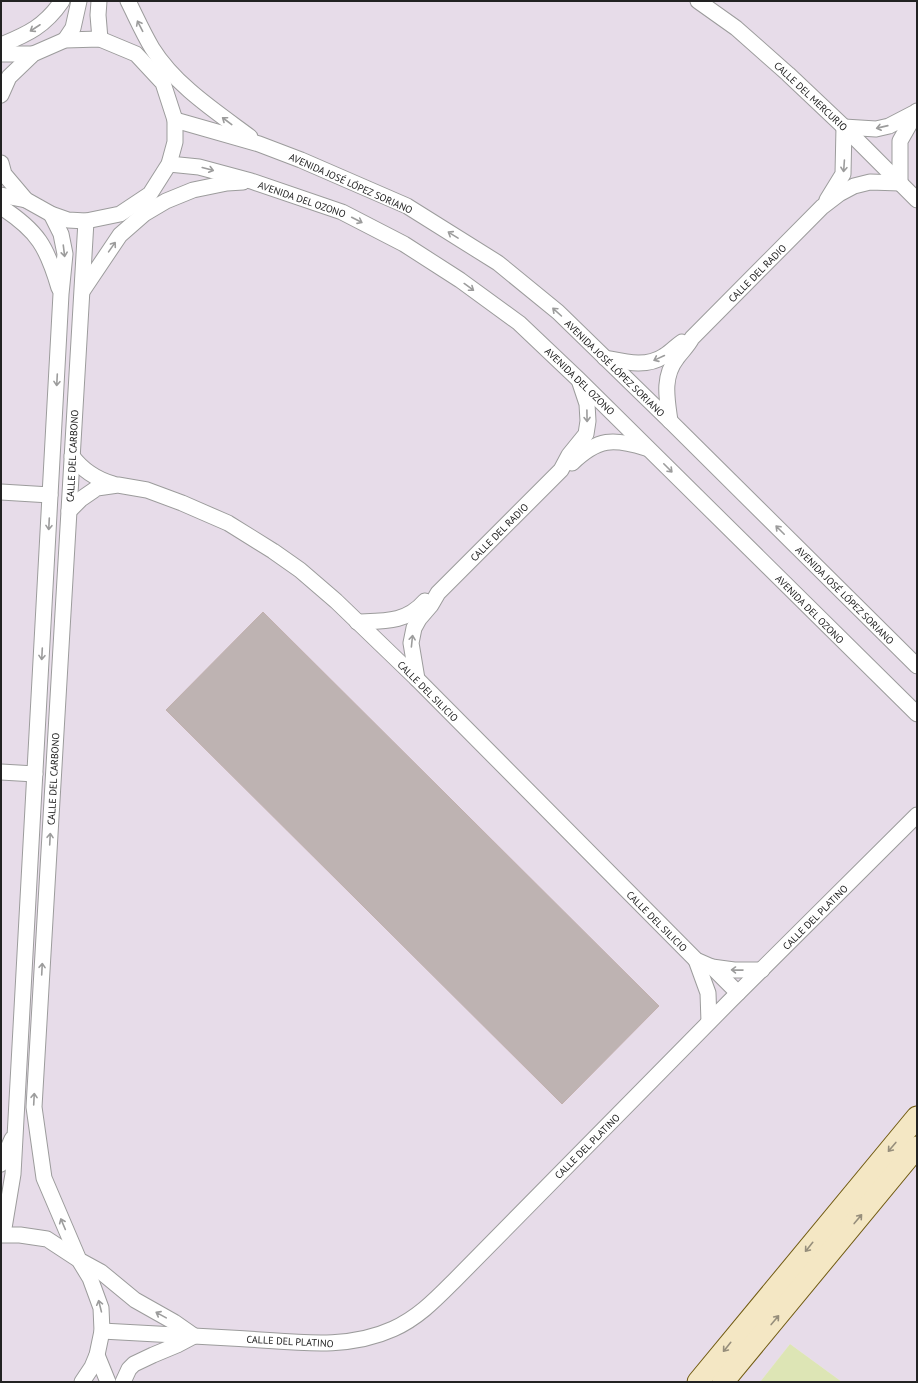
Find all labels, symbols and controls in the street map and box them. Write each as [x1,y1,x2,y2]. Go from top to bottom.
one-way arrow [136,20,144,32]
one-way arrow [30,24,41,32]
street label: CALLE DEL MERCURIO [771,59,850,134]
one-way arrow [222,116,233,125]
one-way arrow [876,124,889,132]
street label: AVENIDA JOSÉ LÓPEZ SORIANO [287,150,415,217]
one-way arrow [840,159,847,172]
one-way arrow [201,166,214,174]
street label: AVENIDA DEL OZONO [256,178,348,221]
one-way arrow [351,217,363,224]
one-way arrow [447,230,459,238]
one-way arrow [108,241,116,253]
street label: CALLE DEL RADIO [726,241,789,305]
one-way arrow [60,244,68,257]
one-way arrow [463,282,474,291]
one-way arrow [552,307,562,317]
street label: AVENIDA JOSÉ LÓPEZ SORIANO [562,317,667,420]
street label: AVENIDA DEL OZONO [542,345,617,418]
one-way arrow [654,355,666,362]
one-way arrow [53,373,60,386]
street label: CALLE DEL CARBONO [64,409,81,503]
one-way arrow [583,409,591,422]
one-way arrow [663,463,673,473]
street label: CALLE DEL RADIO [468,500,531,564]
one-way arrow [45,517,52,530]
one-way arrow [775,525,785,535]
street label: AVENIDA JOSÉ LÓPEZ SORIANO [793,543,897,647]
street label: AVENIDA DEL OZONO [773,572,847,647]
one-way arrow [409,634,416,647]
one-way arrow [38,647,45,660]
street label: CALLE DEL SILICIO [395,658,461,725]
street label: CALLE DEL CARBONO [45,732,62,826]
one-way arrow [46,833,53,846]
street label: CALLE DEL PLATINO [780,882,851,953]
street label: CALLE DEL SILICIO [624,888,690,955]
one-way arrow [39,963,46,976]
one-way arrow [731,966,744,974]
one-way arrow [31,1093,38,1106]
street label: CALLE DEL PLATINO [552,1111,623,1182]
one-way arrow [888,1141,897,1152]
one-way arrow [853,1214,862,1225]
one-way arrow [59,1218,67,1230]
one-way arrow [805,1242,814,1252]
one-way arrow [96,1300,103,1313]
one-way arrow [155,1311,167,1319]
one-way arrow [770,1314,779,1325]
street label: CALLE DEL PLATINO [246,1333,334,1350]
one-way arrow [722,1342,731,1353]

